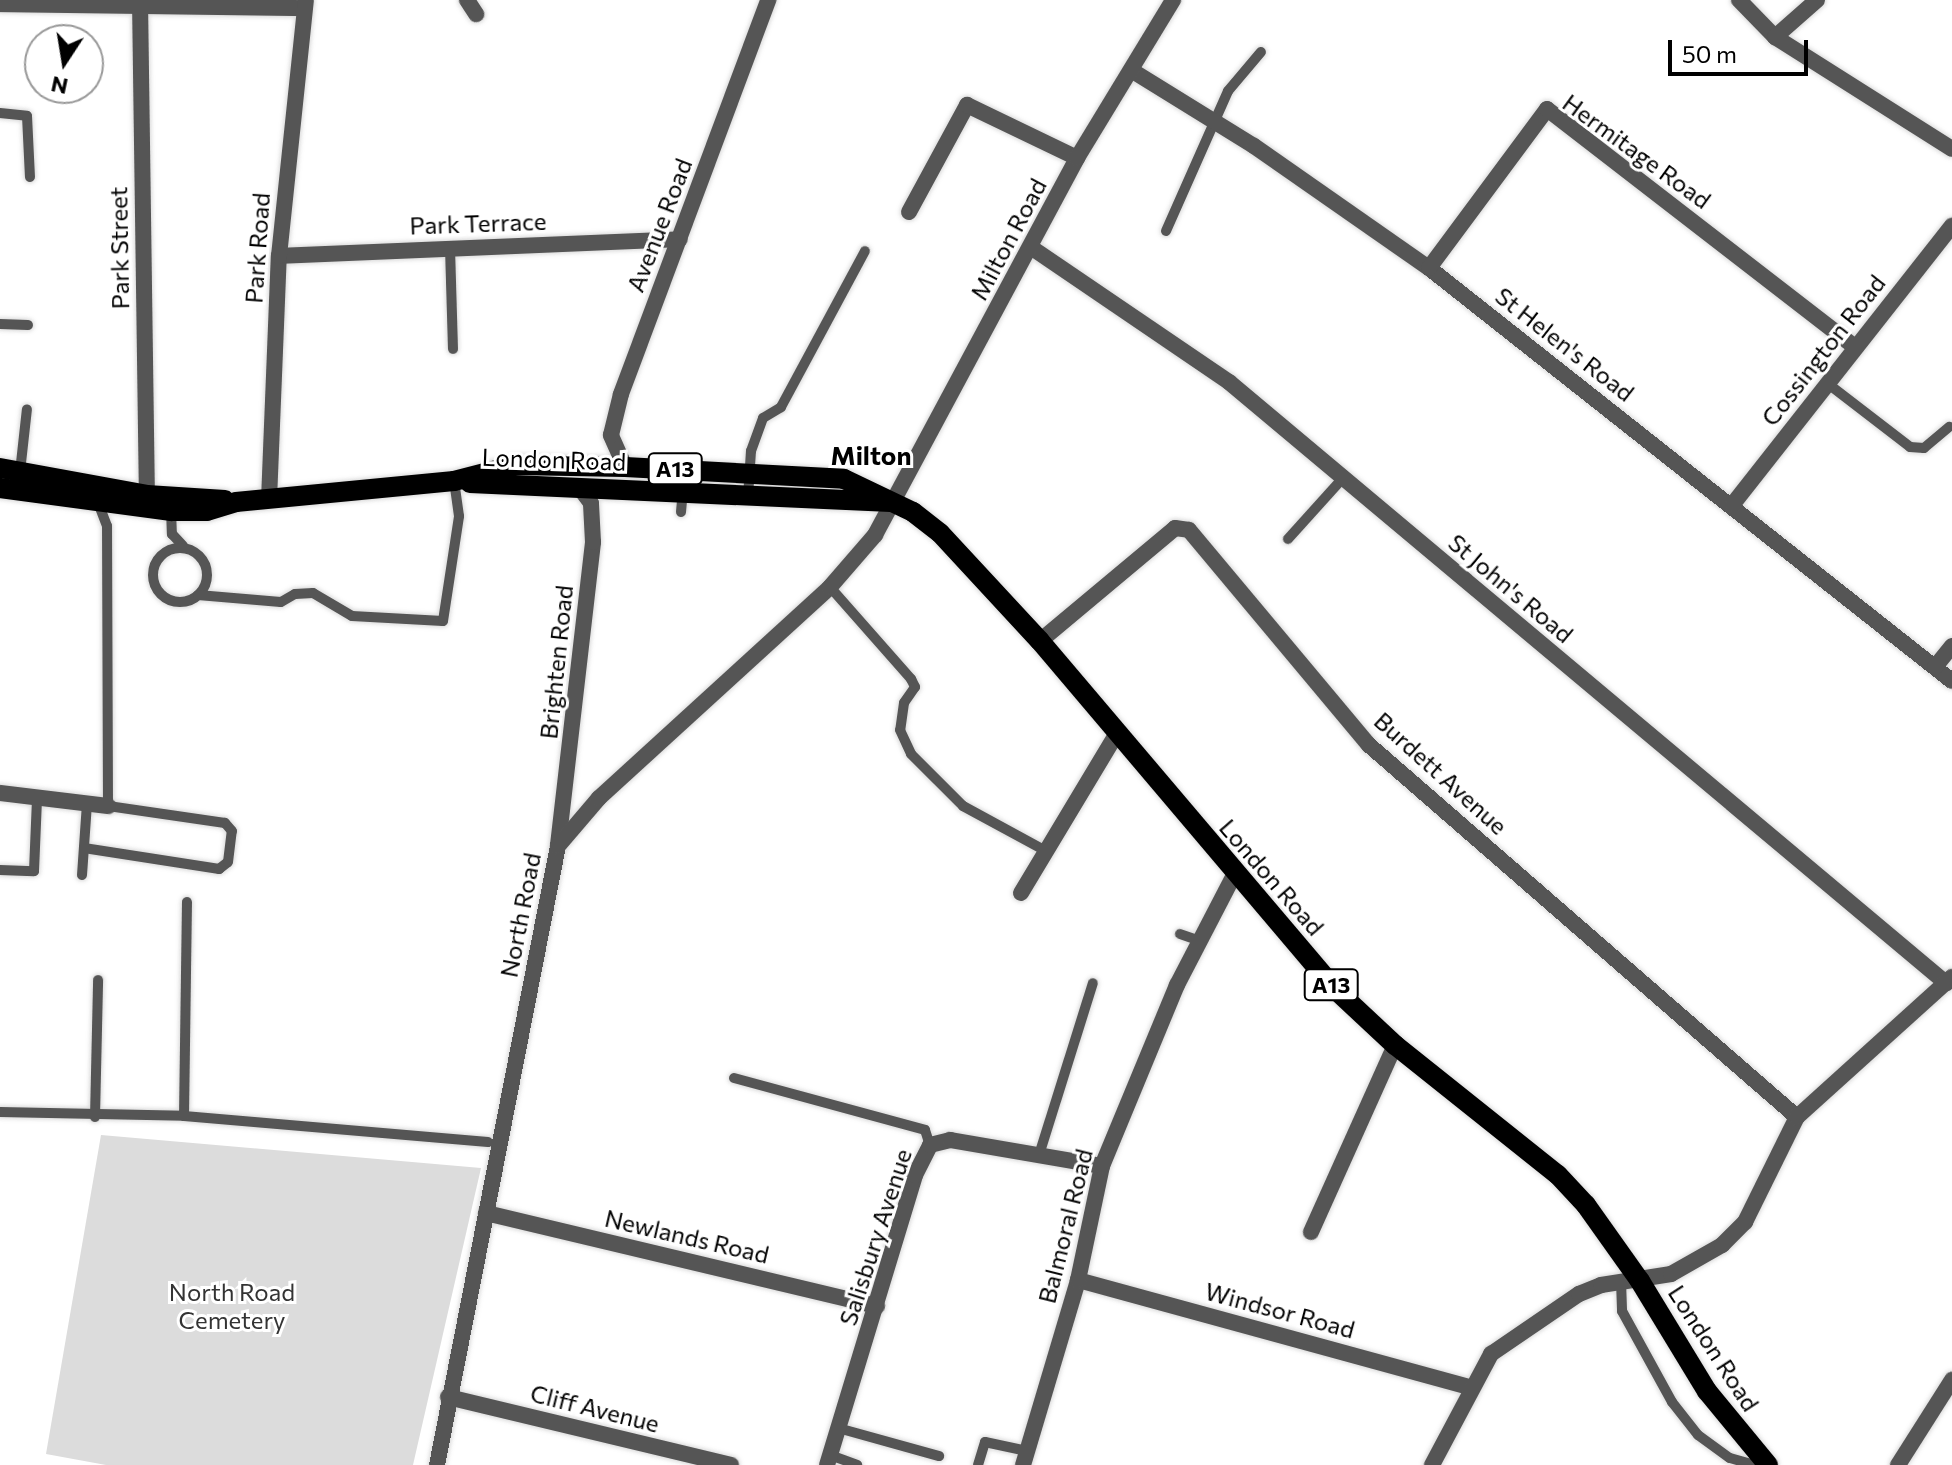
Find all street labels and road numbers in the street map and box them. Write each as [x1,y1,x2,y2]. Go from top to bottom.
street label: Hermitage Road [1557,88,1717,214]
street label: Avenue Road [620,154,698,296]
street label: Milton Road [964,173,1052,305]
street label: Park Street [104,186,134,310]
street label: Park Road [239,192,275,304]
street label: Park Terrace [409,206,547,240]
street label: Cossington Road [1755,269,1891,431]
street label: St Helen's Road [1490,281,1640,407]
street label: London Road [481,442,627,476]
road number: A13 [647,451,703,487]
street label: St John's Road [1443,528,1579,648]
street label: Brighten Road [534,584,578,740]
street label: Burdett Avenue [1369,706,1513,840]
street label: London Road [1214,813,1330,941]
street label: North Road [494,850,546,980]
road number: A13 [1303,967,1359,1003]
street label: Salisbury Avenue [833,1145,917,1329]
street label: Balmoral Road [1032,1146,1098,1306]
street label: Newlands Road [602,1203,772,1269]
street label: Windsor Road [1202,1276,1358,1344]
street label: London Road [1663,1280,1765,1416]
street label: Cliff Avenue [528,1378,662,1438]

